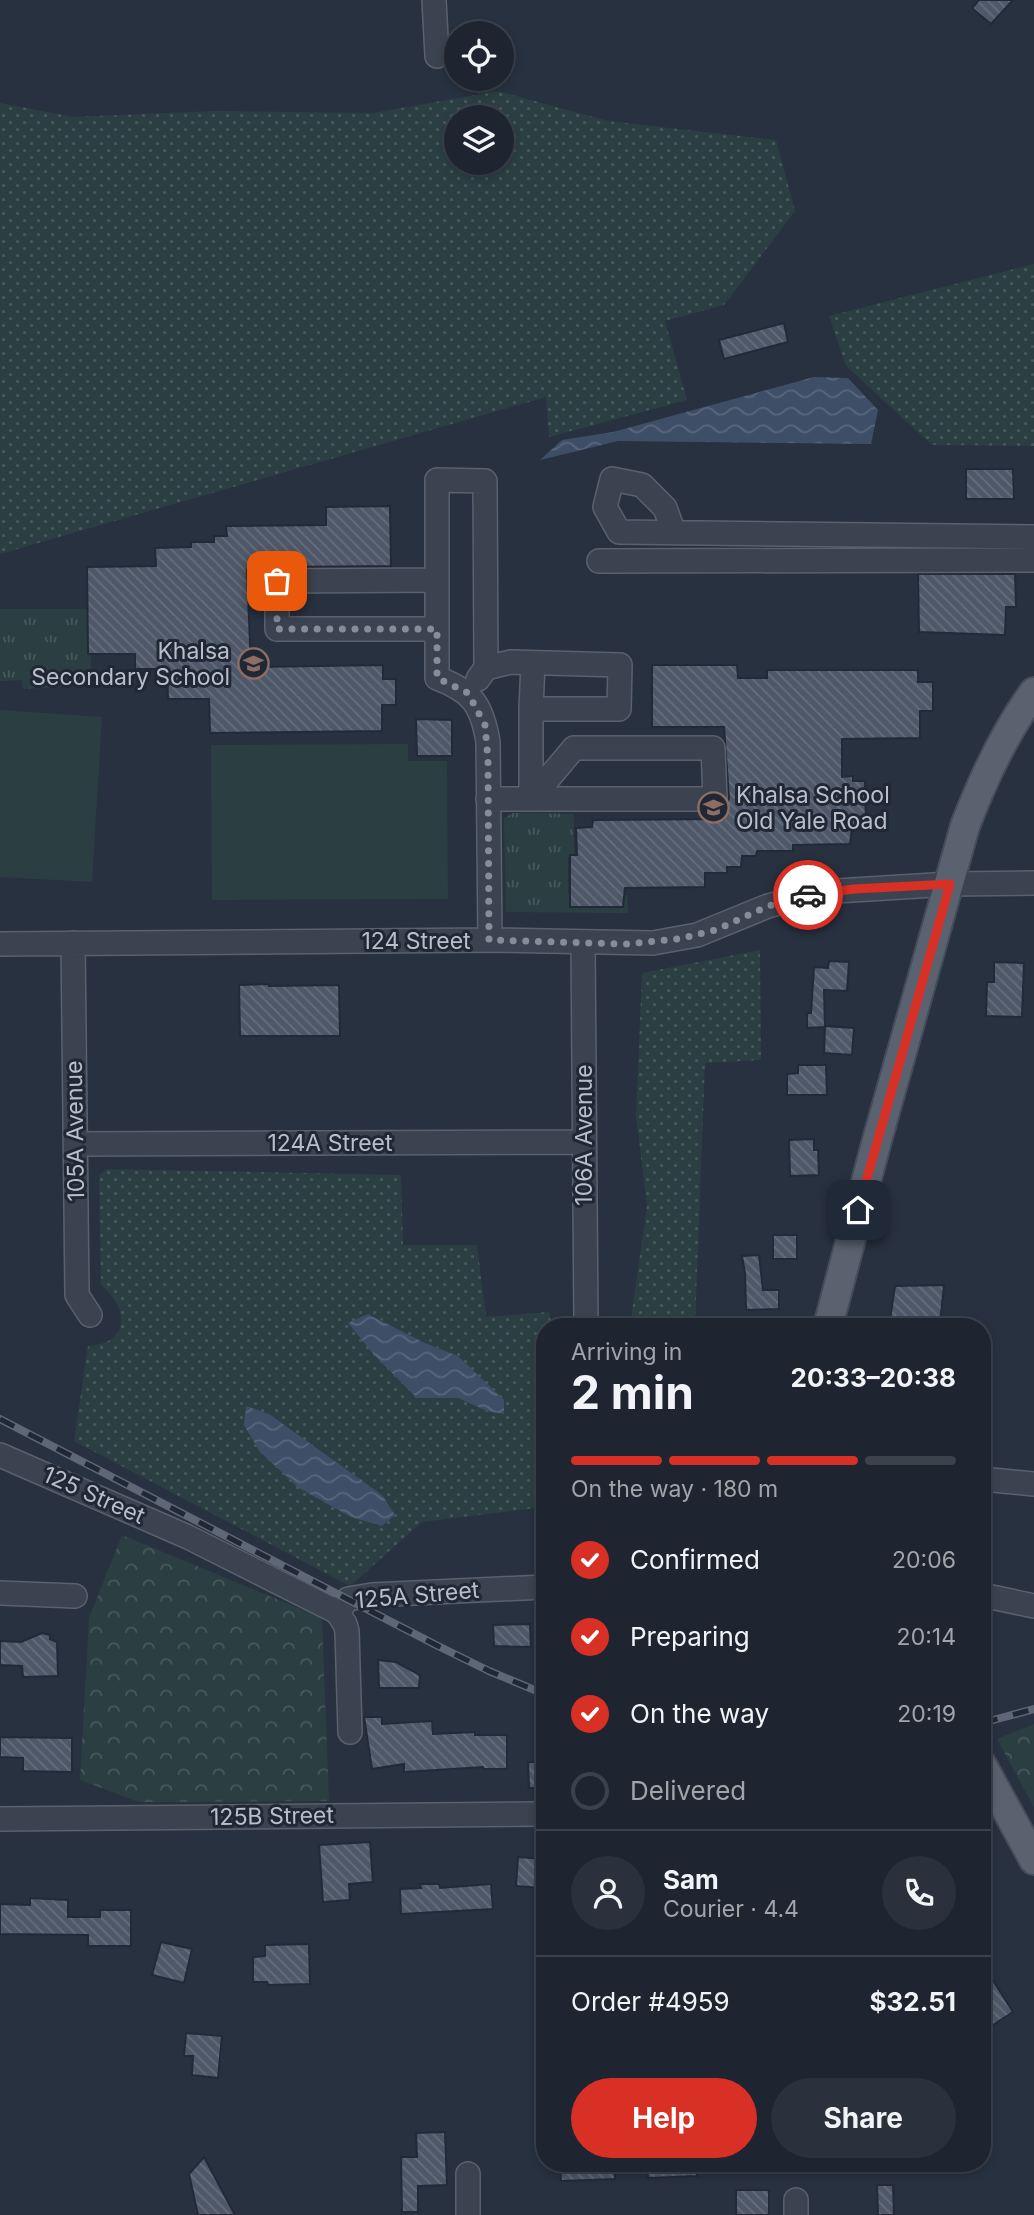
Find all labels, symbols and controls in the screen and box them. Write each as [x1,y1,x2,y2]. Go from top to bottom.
map controls [444,21,514,175]
button: locate [444,21,514,91]
button: layers [444,105,514,175]
pin [247,551,307,611]
icon: bag [258,562,296,600]
place label: Khalsa Secondary School [31,637,230,691]
school or university icon: Khalsa Secondary School [236,647,270,681]
place label: Khalsa School Old Yale Road [736,781,890,835]
school or university icon: Khalsa School Old Yale Road [696,791,730,825]
courier [773,860,843,930]
icon: car [789,876,827,914]
street label: 124 Street [361,927,471,955]
street label: 105A Avenue [60,1060,90,1202]
street label: 106A Avenue [570,1064,598,1206]
street label: 124A Street [267,1129,393,1157]
pin [828,1180,888,1240]
icon: home [839,1191,877,1229]
text: Arriving in [571,1338,682,1366]
text: 20:33–20:38 [791,1362,956,1393]
text: 2 min [571,1364,694,1420]
street label: 125 Street [39,1460,150,1530]
text: On the way · 180 m [571,1475,778,1503]
icon: check [571,1541,609,1579]
text: Confirmed [630,1544,760,1575]
text: 20:06 [892,1546,956,1574]
street label: 125A Street [354,1576,481,1614]
icon: check [571,1618,609,1656]
text: Preparing [630,1621,750,1652]
text: 20:14 [897,1623,956,1651]
icon: check [571,1695,609,1733]
text: On the way [630,1698,769,1729]
text: 20:19 [897,1700,956,1728]
text: Delivered [630,1775,746,1806]
street label: 125B Street [210,1801,335,1831]
button: person [571,1856,645,1930]
button: phone [882,1856,956,1930]
text: Sam [663,1864,719,1895]
text: Courier · 4.4 [663,1895,799,1923]
text: Order #4959 [571,1986,730,2017]
text: $32.51 [869,1986,956,2017]
button: Help [571,2078,757,2158]
button: Share [771,2078,956,2158]

